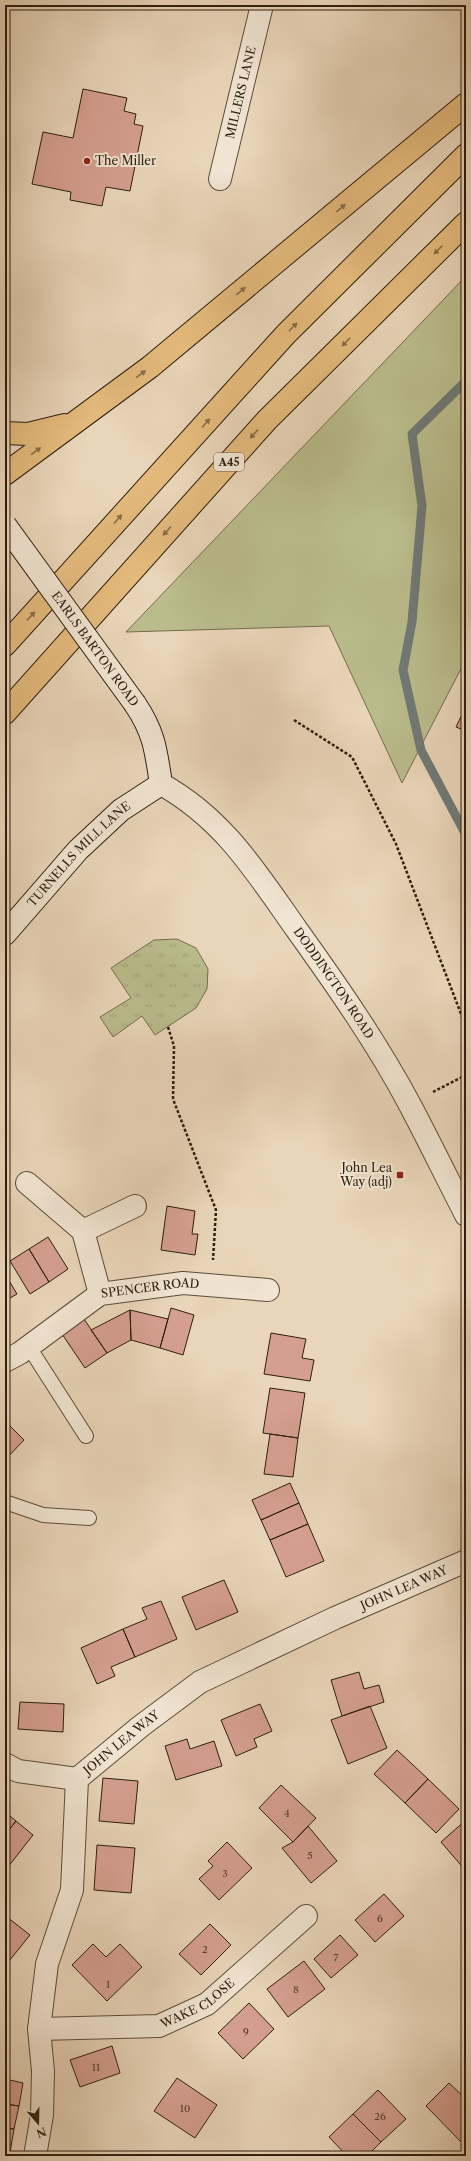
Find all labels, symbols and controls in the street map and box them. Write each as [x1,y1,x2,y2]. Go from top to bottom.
street label: MILLERS LANE [222,45,259,140]
place label: The Miller [95,153,156,168]
marker: The Miller [82,156,92,166]
one-way arrow [336,203,346,212]
one-way arrow [433,245,443,255]
one-way arrow [236,287,247,296]
one-way arrow [288,322,298,332]
one-way arrow [341,337,351,347]
one-way arrow [136,370,147,378]
one-way arrow [201,418,210,428]
one-way arrow [249,429,259,439]
one-way arrow [31,447,42,455]
road number: A45 [214,453,244,471]
one-way arrow [114,514,123,524]
one-way arrow [163,525,172,536]
street label: EARLS BARTON ROAD [49,588,142,709]
one-way arrow [26,611,35,620]
street label: TURNELLS MILL LANE [24,798,133,910]
street label: DODDINGTON ROAD [291,924,377,1042]
place label: John Lea Way (adj) [339,1160,393,1189]
marker: John Lea Way (adj) [395,1170,405,1180]
street label: SPENCER ROAD [100,1275,200,1301]
street label: JOHN LEA WAY [356,1562,450,1614]
street label: JOHN LEA WAY [79,1707,163,1779]
house number: 4 [284,1807,290,1820]
house number: 5 [307,1849,313,1862]
house number: 3 [222,1867,228,1880]
house number: 6 [377,1912,383,1925]
house number: 2 [202,1943,208,1956]
house number: 7 [334,1951,339,1964]
street label: WAKE CLOSE [157,1975,237,2032]
house number: 1 [106,1978,111,1991]
house number: 8 [293,1983,299,1996]
house number: 9 [243,2025,249,2038]
house number: 11 [92,2061,101,2074]
house number: 10 [180,2102,190,2115]
north arrow [18,2103,58,2143]
house number: 26 [374,2110,386,2123]
text: N [34,2124,48,2141]

